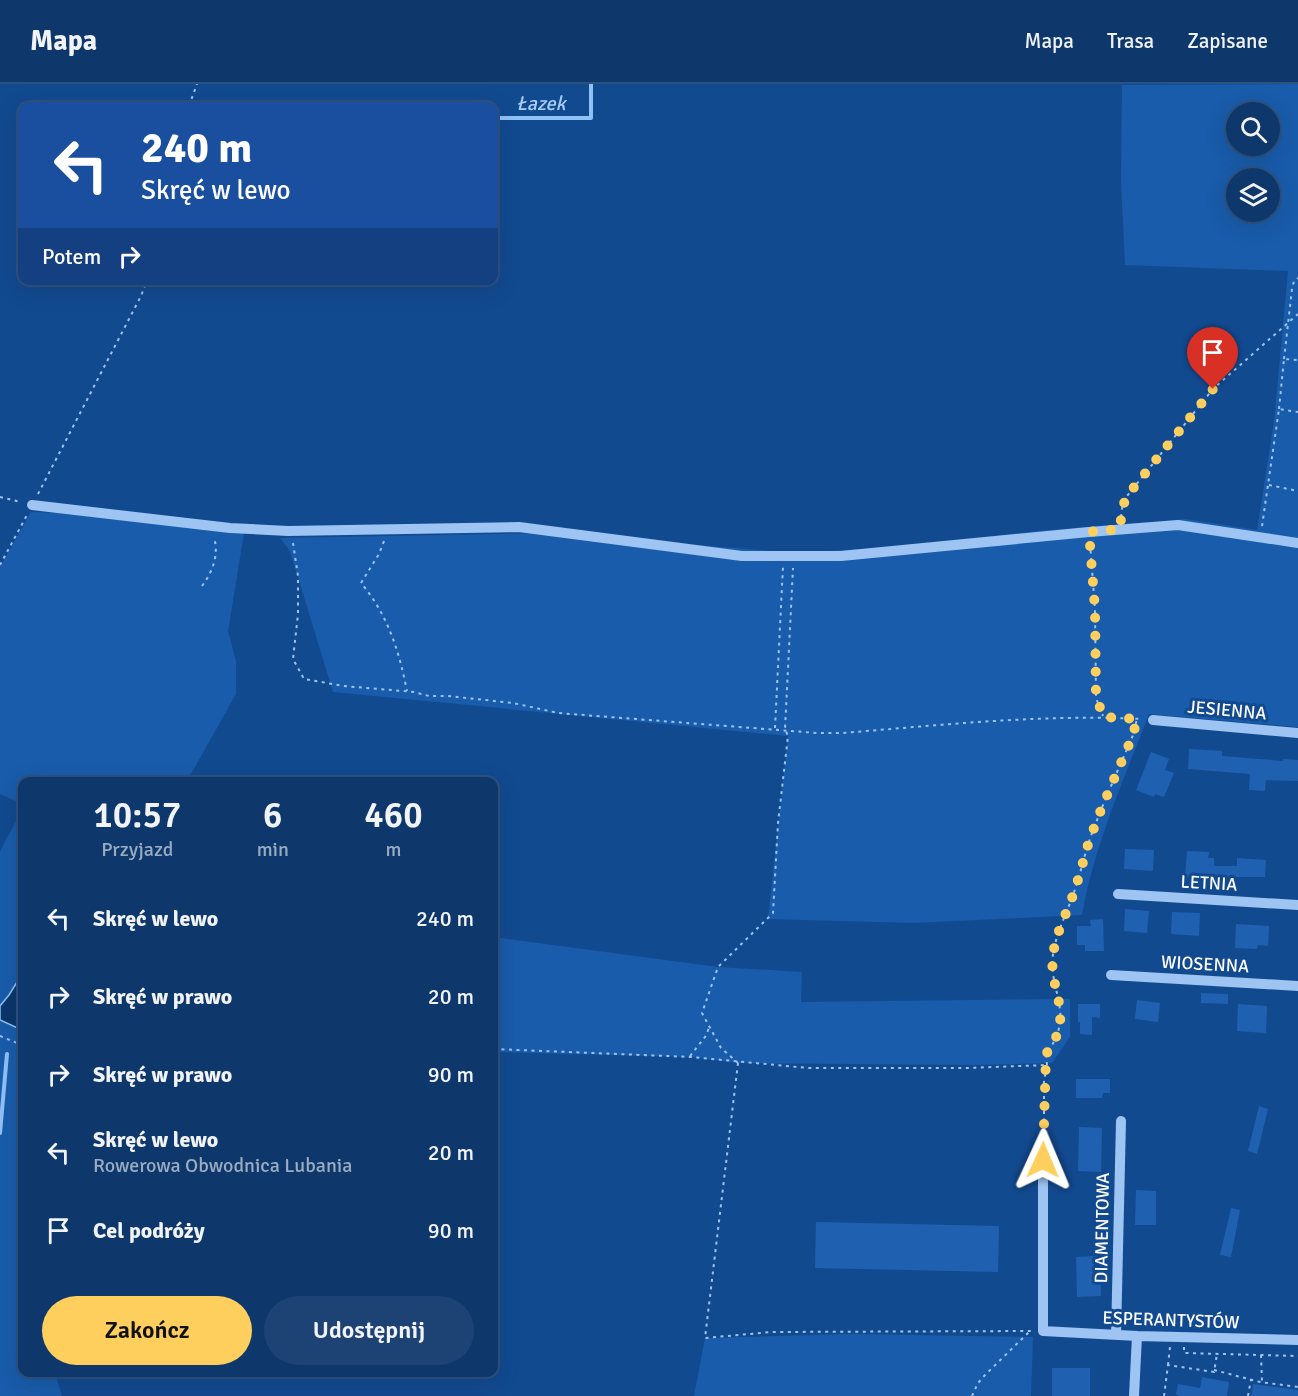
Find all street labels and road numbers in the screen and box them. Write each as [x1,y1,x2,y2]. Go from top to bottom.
street label: JESIENNA [1187,696,1267,724]
street label: LETNIA [1180,871,1238,895]
street label: WIOSENNA [1160,951,1250,977]
street label: DIAMENTOWA [1090,1172,1114,1284]
street label: ESPERANTYSTÓW [1102,1307,1240,1333]

